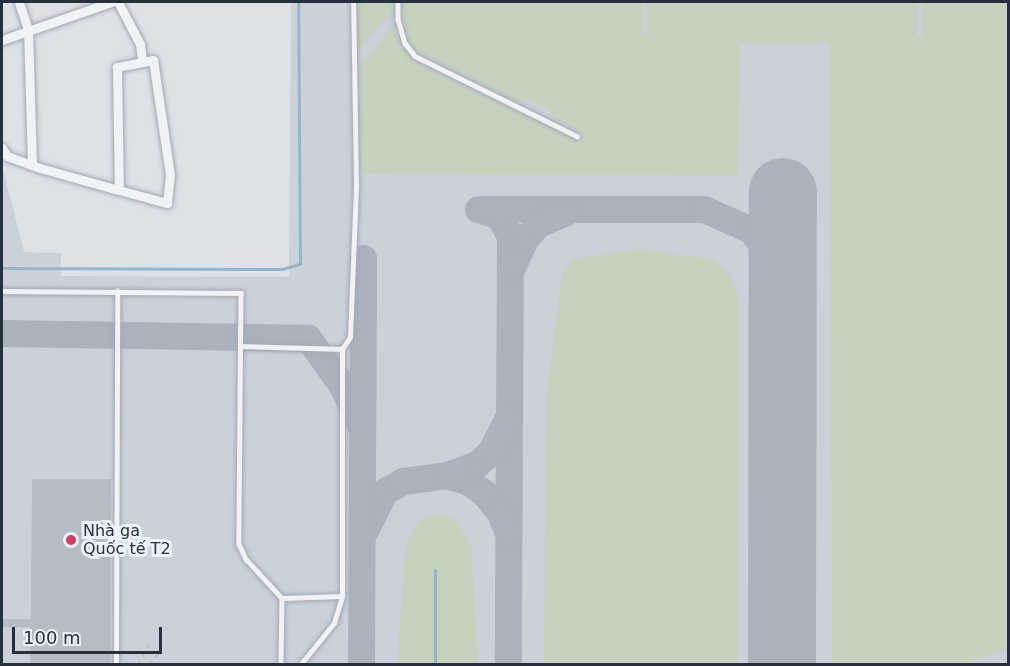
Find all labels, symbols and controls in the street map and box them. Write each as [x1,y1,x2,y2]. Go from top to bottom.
place label: Nhà ga Quốc tế T2 [83,521,171,559]
marker: Nhà ga Quốc tế T2 [64,533,78,547]
scale bar [15,615,165,653]
text: 100 m [23,627,81,648]

